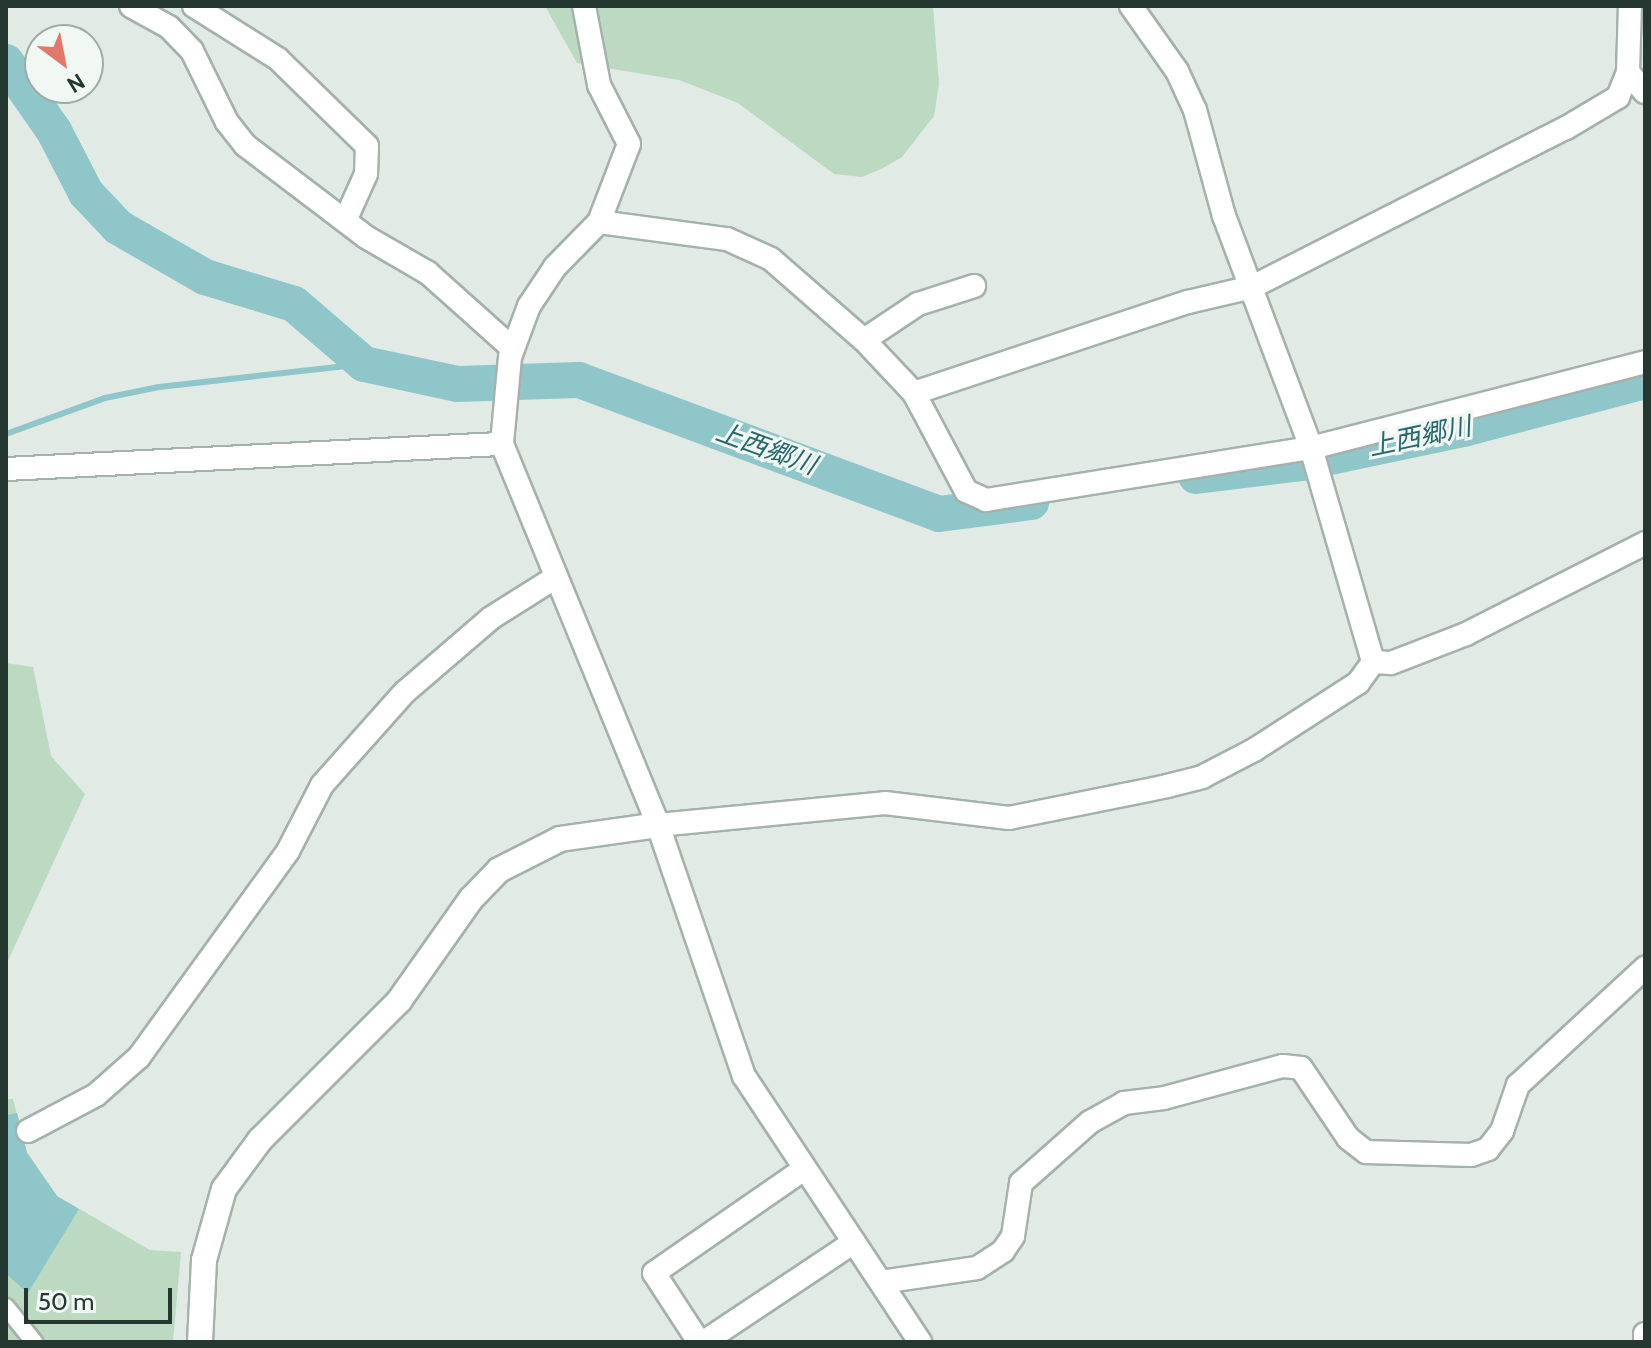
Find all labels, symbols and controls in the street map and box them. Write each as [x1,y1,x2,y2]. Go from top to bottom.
north arrow [24,24,104,104]
text: N [62,68,90,99]
water label: 上西郷川 [1366,411,1474,463]
water label: 上西郷川 [712,417,820,481]
scale bar [28,1272,176,1322]
text: 50 m [38,1287,94,1316]

